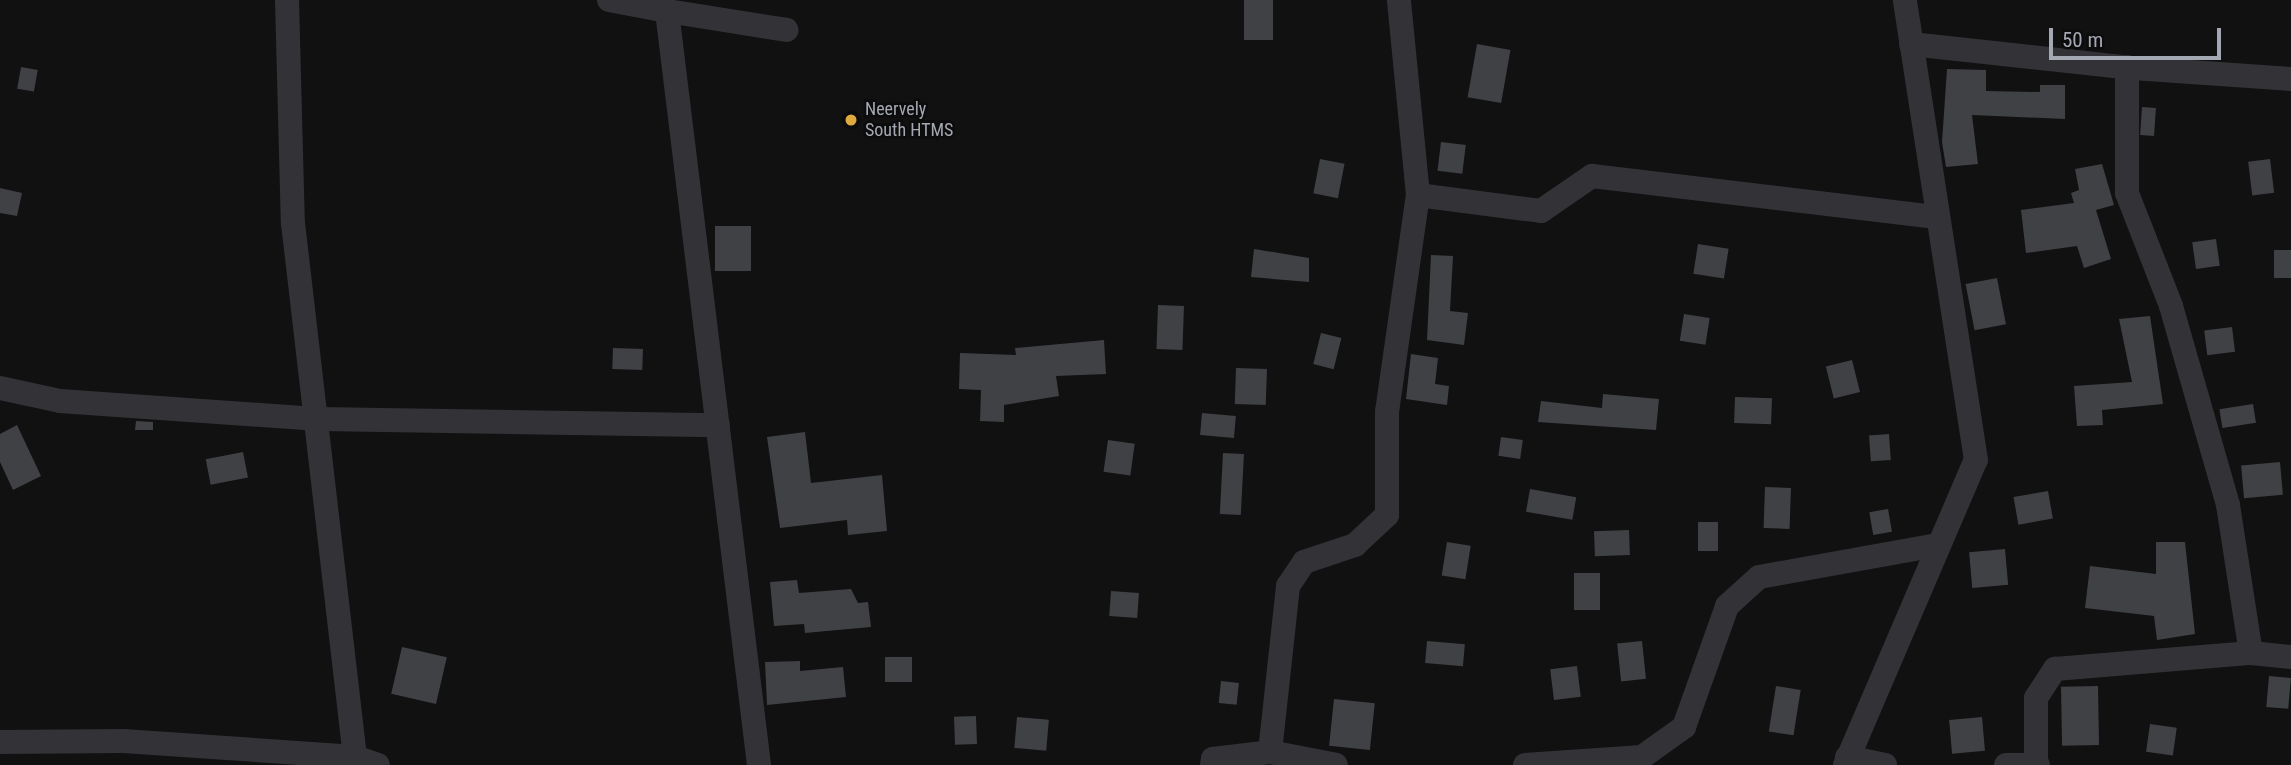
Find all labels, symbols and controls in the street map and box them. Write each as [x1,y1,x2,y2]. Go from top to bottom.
scale bar [2053,14,2224,58]
text: 50 m [2062,28,2103,52]
place label: Neervely South HTMS [865,99,953,142]
marker: Neervely South HTMS [843,112,859,128]

